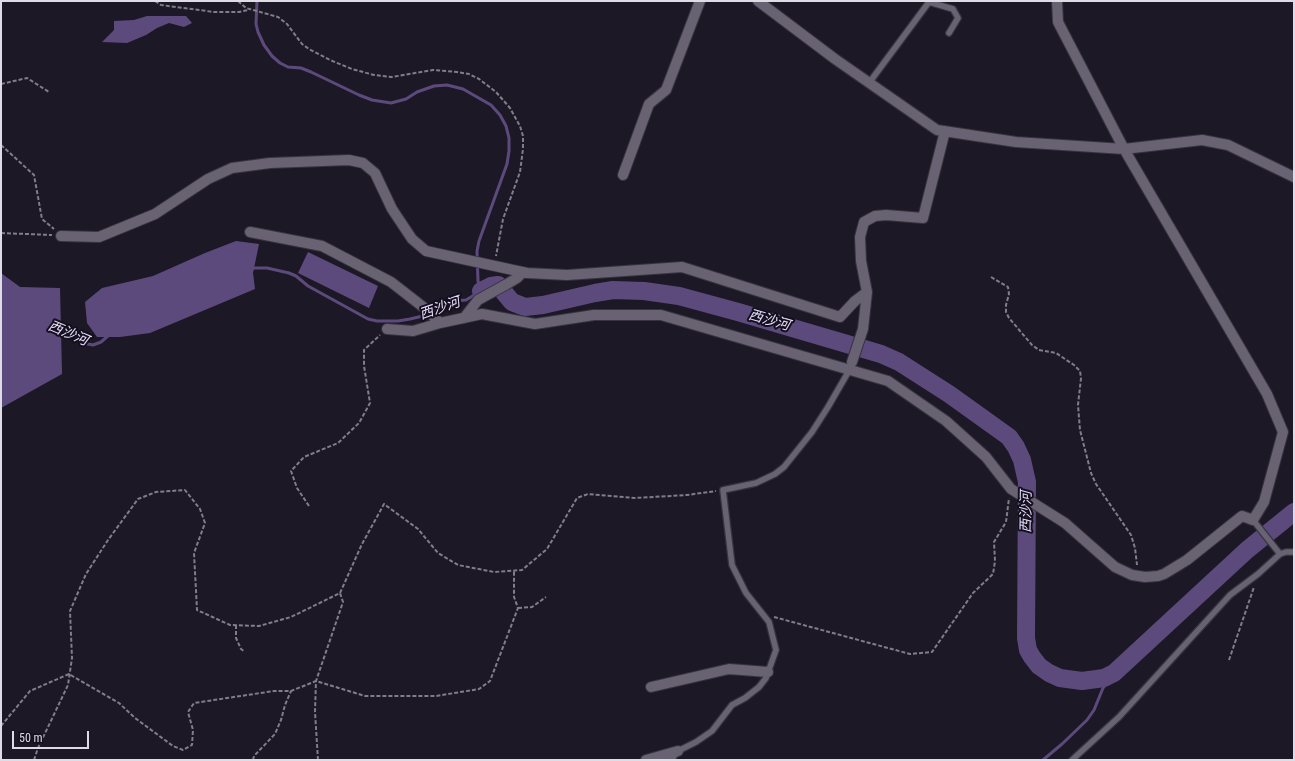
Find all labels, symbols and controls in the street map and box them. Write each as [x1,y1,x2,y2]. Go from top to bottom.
water label: 西沙河 [417,294,463,324]
water label: 西沙河 [746,307,792,335]
water label: 西沙河 [45,318,91,350]
water label: 西沙河 [1018,491,1036,533]
scale bar [14,723,91,749]
text: 50 m [19,731,43,745]

